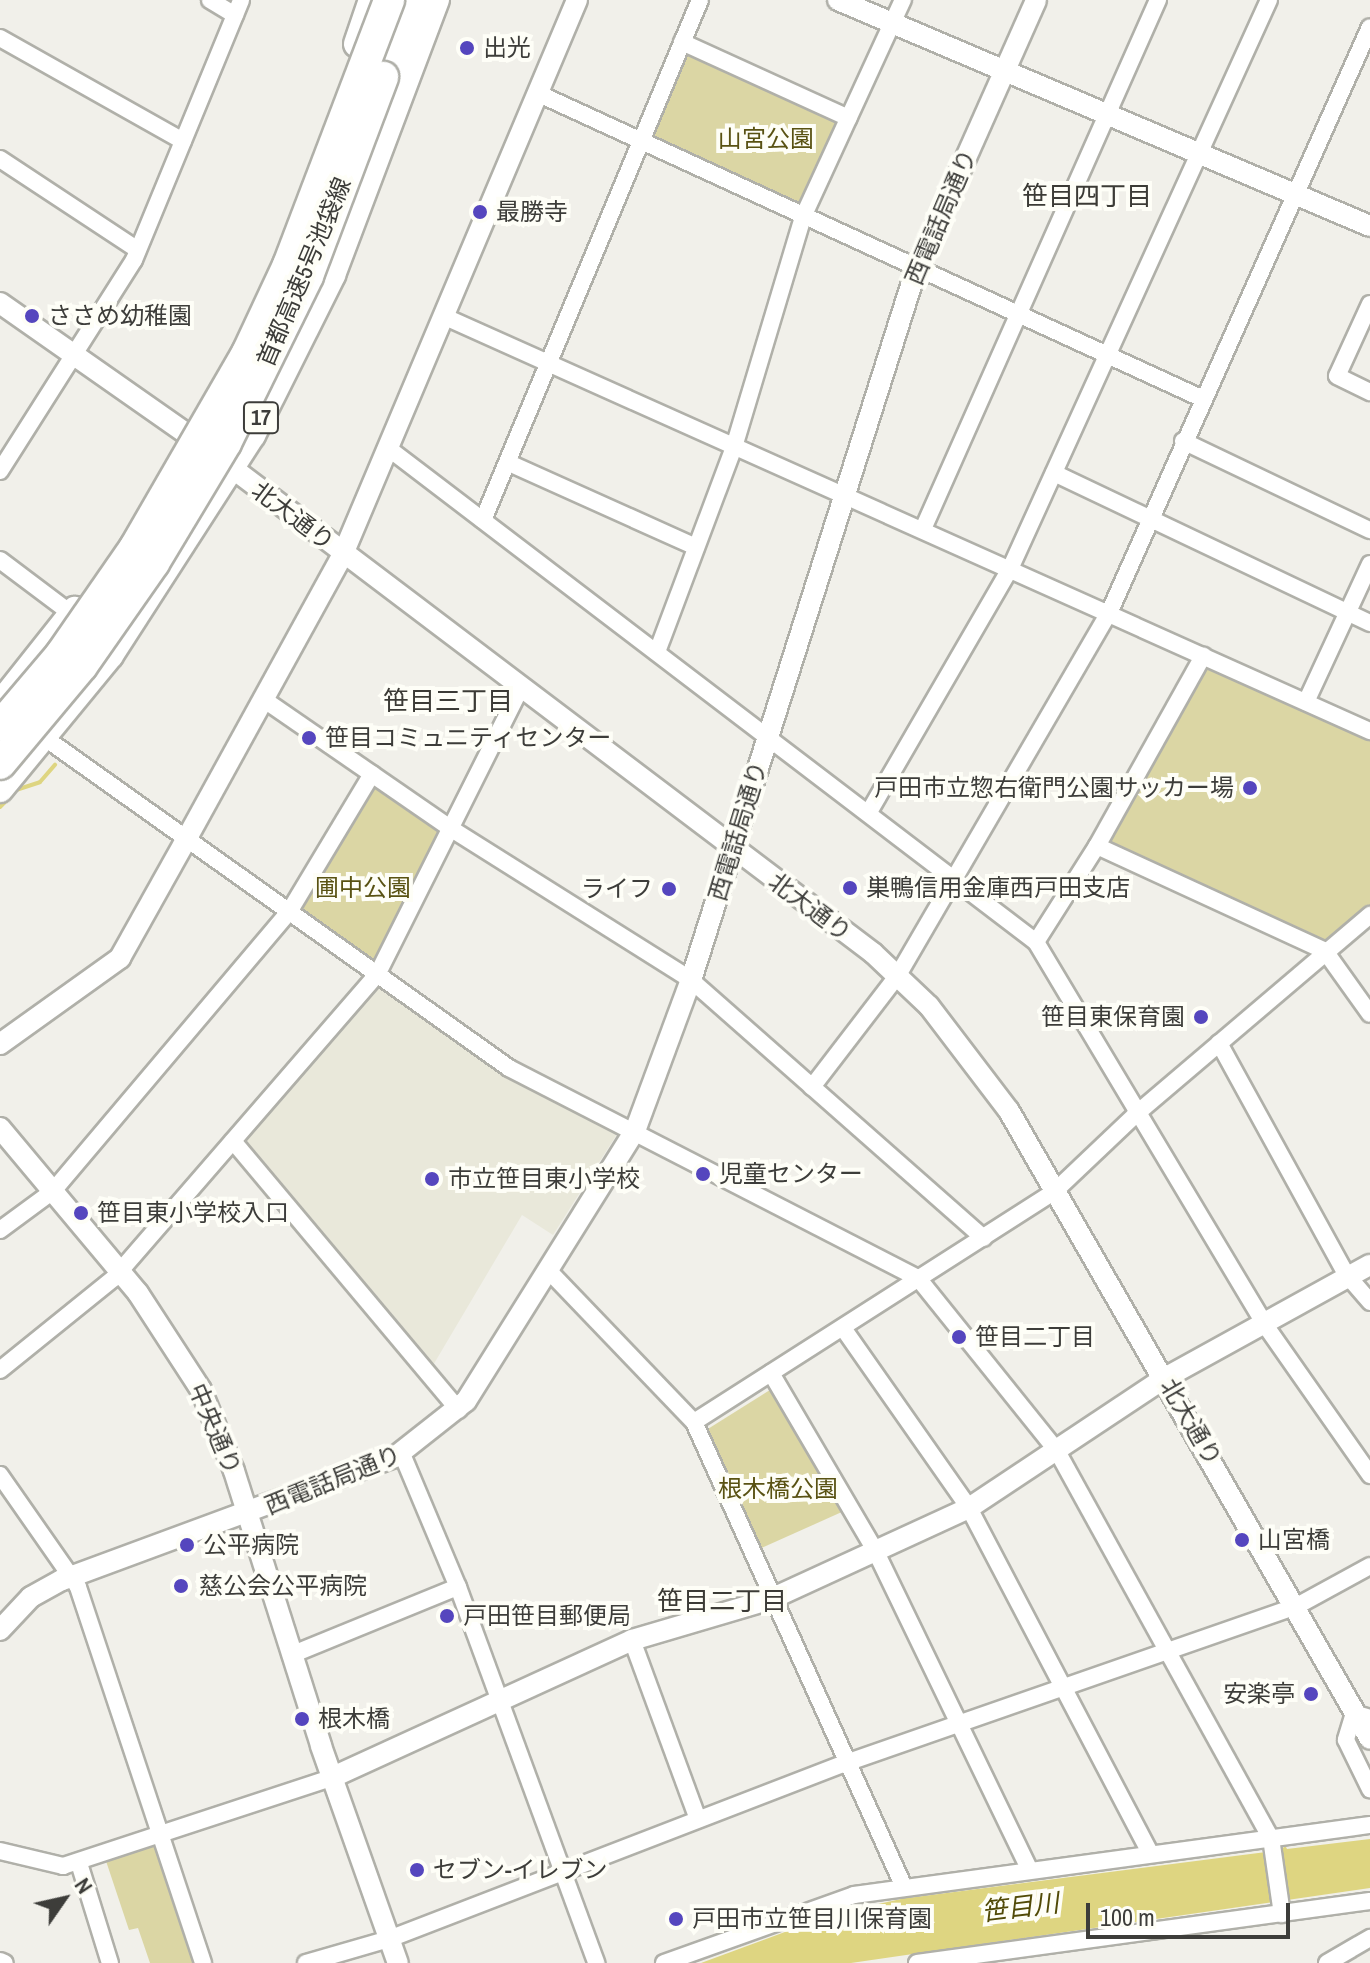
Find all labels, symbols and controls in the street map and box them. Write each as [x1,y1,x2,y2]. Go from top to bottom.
place label: 出光 [483,34,531,62]
marker: 出光 [458,39,476,57]
park label: 山宮公園 [718,125,814,153]
street label: 西電話局通り [900,145,982,289]
street label: 首都高速5号池袋線 [251,173,357,371]
district label: 笹目四丁目 [1022,180,1152,212]
place label: 最勝寺 [496,198,568,226]
marker: 最勝寺 [471,203,489,221]
place label: ささめ幼稚園 [48,302,192,330]
marker: ささめ幼稚園 [23,307,41,325]
road number: 17 [241,400,281,436]
street label: 北大通り [246,476,340,556]
district label: 笹目三丁目 [383,685,513,717]
place label: 笹目コミュニティセンター [325,724,613,752]
marker: 笹目コミュニティセンター [300,729,318,747]
street label: 西電話局通り [703,758,773,904]
place label: 戸田市立惣右衛門公園サッカー場 [874,774,1234,802]
marker: 戸田市立惣右衛門公園サッカー場 [1241,779,1259,797]
street label: 北大通り [763,867,857,947]
park label: 圃中公園 [315,874,411,902]
place label: 巣鴨信用金庫西戸田支店 [866,874,1130,902]
place label: ライフ [581,875,653,903]
marker: 巣鴨信用金庫西戸田支店 [841,879,859,897]
marker: ライフ [660,880,678,898]
place label: 笹目東保育園 [1041,1003,1185,1031]
marker: 笹目東保育園 [1192,1008,1210,1026]
place label: 児童センター [719,1160,863,1188]
place label: 市立笹目東小学校 [448,1165,640,1193]
marker: 児童センター [694,1165,712,1183]
marker: 市立笹目東小学校 [423,1170,441,1188]
place label: 笹目東小学校入口 [97,1199,289,1227]
marker: 笹目東小学校入口 [72,1204,90,1222]
place label: 笹目二丁目 [975,1323,1095,1351]
marker: 笹目二丁目 [950,1328,968,1346]
street label: 北大通り [1155,1373,1227,1471]
street label: 中央通り [183,1379,247,1479]
street label: 西電話局通り [261,1440,405,1520]
park label: 根木橋公園 [718,1475,838,1503]
place label: 山宮橋 [1258,1526,1330,1554]
place label: 公平病院 [203,1531,299,1559]
marker: 山宮橋 [1233,1531,1251,1549]
marker: 公平病院 [178,1536,196,1554]
place label: 慈公会公平病院 [199,1572,367,1600]
marker: 慈公会公平病院 [170,1575,192,1597]
district label: 笹目二丁目 [657,1585,787,1617]
place label: 戸田笹目郵便局 [463,1602,631,1630]
marker: 戸田笹目郵便局 [438,1607,456,1625]
place label: 安楽亭 [1223,1680,1295,1708]
marker: 安楽亭 [1302,1685,1320,1703]
place label: 根木橋 [318,1705,390,1733]
marker: 根木橋 [293,1710,311,1728]
place label: セブン-イレブン [433,1856,608,1884]
north arrow [24,1859,104,1939]
marker: セブン-イレブン [408,1861,426,1879]
text: N [68,1872,100,1899]
water label: 笹目川 [979,1887,1061,1927]
scale bar [1090,1887,1294,1937]
text: 100 m [1100,1901,1155,1933]
place label: 戸田市立笹目川保育園 [692,1905,932,1933]
marker: 戸田市立笹目川保育園 [667,1910,685,1928]

